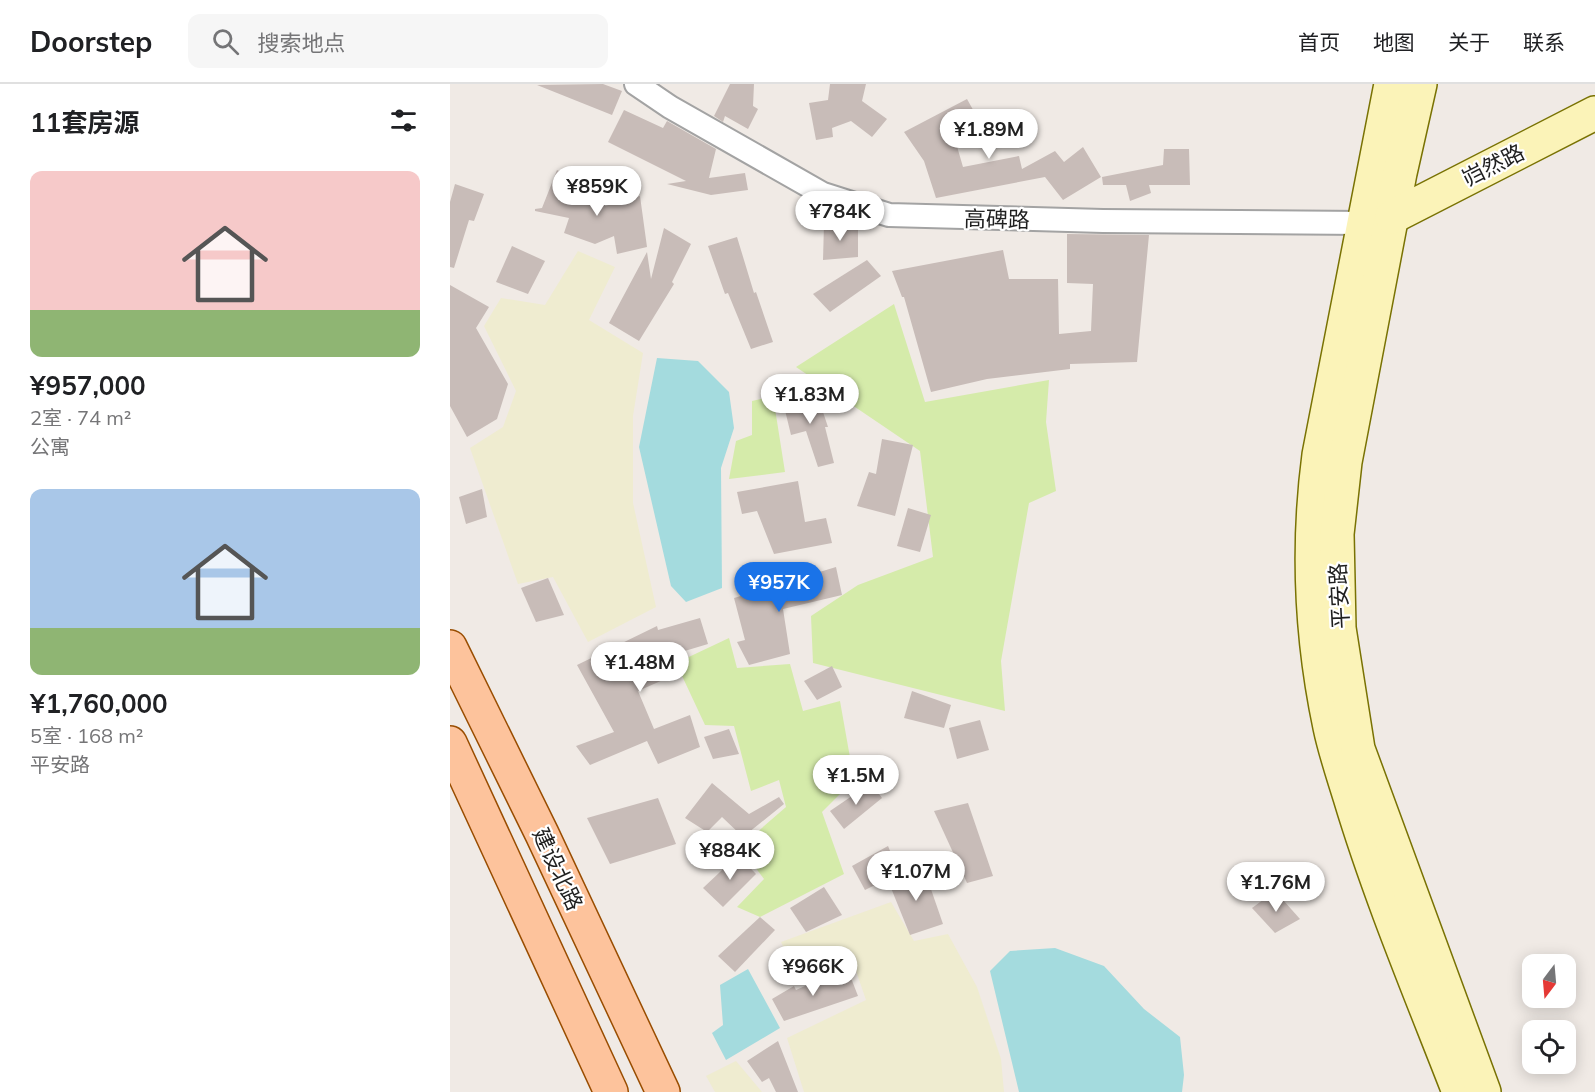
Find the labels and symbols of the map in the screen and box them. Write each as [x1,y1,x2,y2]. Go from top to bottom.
pin: ¥1.89M [940,109,1038,160]
street label: 岿然路 [1457,138,1529,192]
pin: ¥859K [555,166,639,217]
pin: ¥784K [798,191,882,242]
street label: 高碑路 [964,204,1030,234]
pin: ¥1.83M [761,374,859,425]
pin: ¥957K [737,562,821,613]
street label: 平安路 [1323,562,1355,630]
pin: ¥1.48M [591,642,689,693]
pin: ¥1.5M [814,755,898,806]
street label: 建设北路 [527,823,589,915]
pin: ¥884K [688,830,772,881]
pin: ¥1.07M [867,851,965,902]
pin: ¥1.76M [1227,862,1325,913]
pin: ¥966K [771,946,855,997]
north arrow [1522,954,1576,1008]

